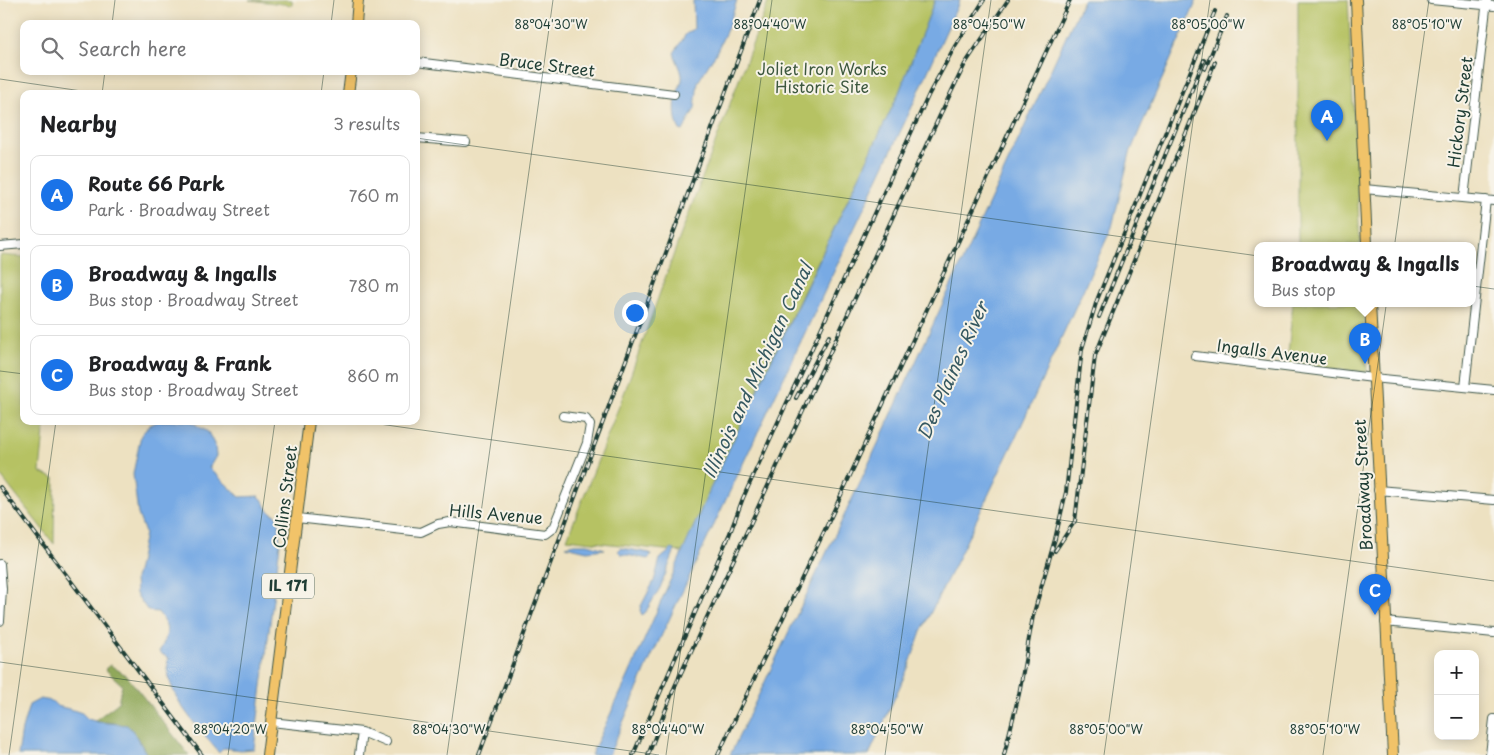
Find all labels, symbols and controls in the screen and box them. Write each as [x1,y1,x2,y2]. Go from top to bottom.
text: 88°04'30"W [514,15,588,33]
text: 88°04'40"W [734,15,807,33]
text: 88°04'50"W [953,15,1026,33]
text: 88°05'00"W [1171,15,1245,33]
text: 88°05'10"W [1392,15,1463,33]
search box [20,20,420,75]
icon: search [38,34,66,62]
text: Search here [78,34,187,62]
street label: Bruce Street [498,46,597,82]
street label: Hickory Street [1440,54,1478,169]
park label: Joliet Iron Works Historic Site [757,56,887,98]
pin: A [1311,100,1343,141]
text: Nearby [40,107,117,139]
text: 3 results [333,111,400,135]
text: Route 66 Park [88,169,225,197]
text: A [51,183,63,207]
text: 760 m [349,183,399,207]
text: Park · Broadway Street [88,197,270,221]
popup [1254,242,1476,307]
text: Broadway & Ingalls [1271,249,1459,277]
water label: Illinois and Michigan Canal [695,256,820,482]
text: Broadway & Ingalls [88,259,277,287]
text: B [52,273,62,297]
text: 780 m [349,273,399,297]
text: Bus stop [1271,277,1336,301]
text: Bus stop · Broadway Street [88,287,298,311]
water label: Des Plaines River [909,295,995,443]
your location [622,300,648,326]
pin: B [1349,323,1381,364]
street label: Ingalls Avenue [1216,332,1329,370]
text: Broadway & Frank [88,349,272,377]
text: C [51,363,63,387]
text: 860 m [347,363,399,387]
text: Bus stop · Broadway Street [88,377,298,401]
street label: Broadway Street [1347,418,1377,551]
street label: Collins Street [266,444,302,550]
street label: Hills Avenue [448,497,544,529]
road number: IL 171 [262,574,314,598]
pin: C [1359,574,1391,615]
map controls [1434,650,1479,740]
button: + [1434,650,1479,695]
button: − [1434,695,1479,740]
text: 88°04'20"W [193,720,267,738]
text: 88°04'30"W [412,720,486,738]
text: 88°04'40"W [632,720,705,738]
text: 88°04'50"W [851,720,924,738]
text: 88°05'00"W [1069,720,1143,738]
text: 88°05'10"W [1290,720,1361,738]

